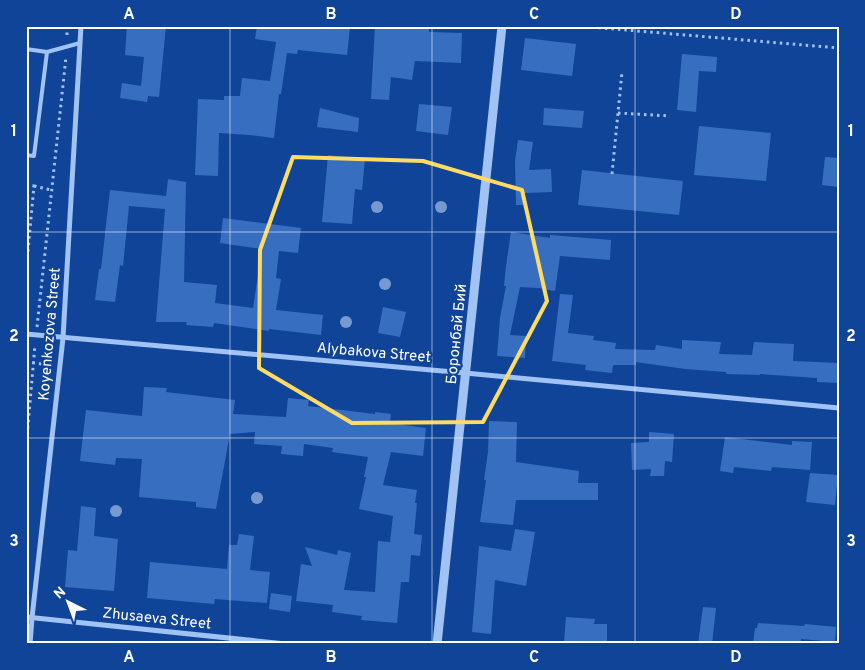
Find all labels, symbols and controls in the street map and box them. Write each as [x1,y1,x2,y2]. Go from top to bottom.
text: A [123,5,135,25]
text: B [325,5,337,25]
text: C [529,5,539,25]
text: D [730,5,742,25]
text: 1 [11,122,17,142]
text: 1 [848,122,854,142]
street label: Koyenkozova Street [35,267,66,402]
street label: Боронбай Бий [443,283,472,385]
text: 2 [9,327,19,347]
text: 2 [846,327,856,347]
street label: Alybakova Street [316,339,432,368]
text: 3 [9,532,19,552]
text: 3 [846,532,856,552]
north arrow [42,578,92,628]
text: N [51,584,70,603]
street label: Zhusaeva Street [101,604,212,635]
text: A [123,648,135,668]
text: B [325,648,337,668]
text: C [529,648,539,668]
text: D [730,648,742,668]

